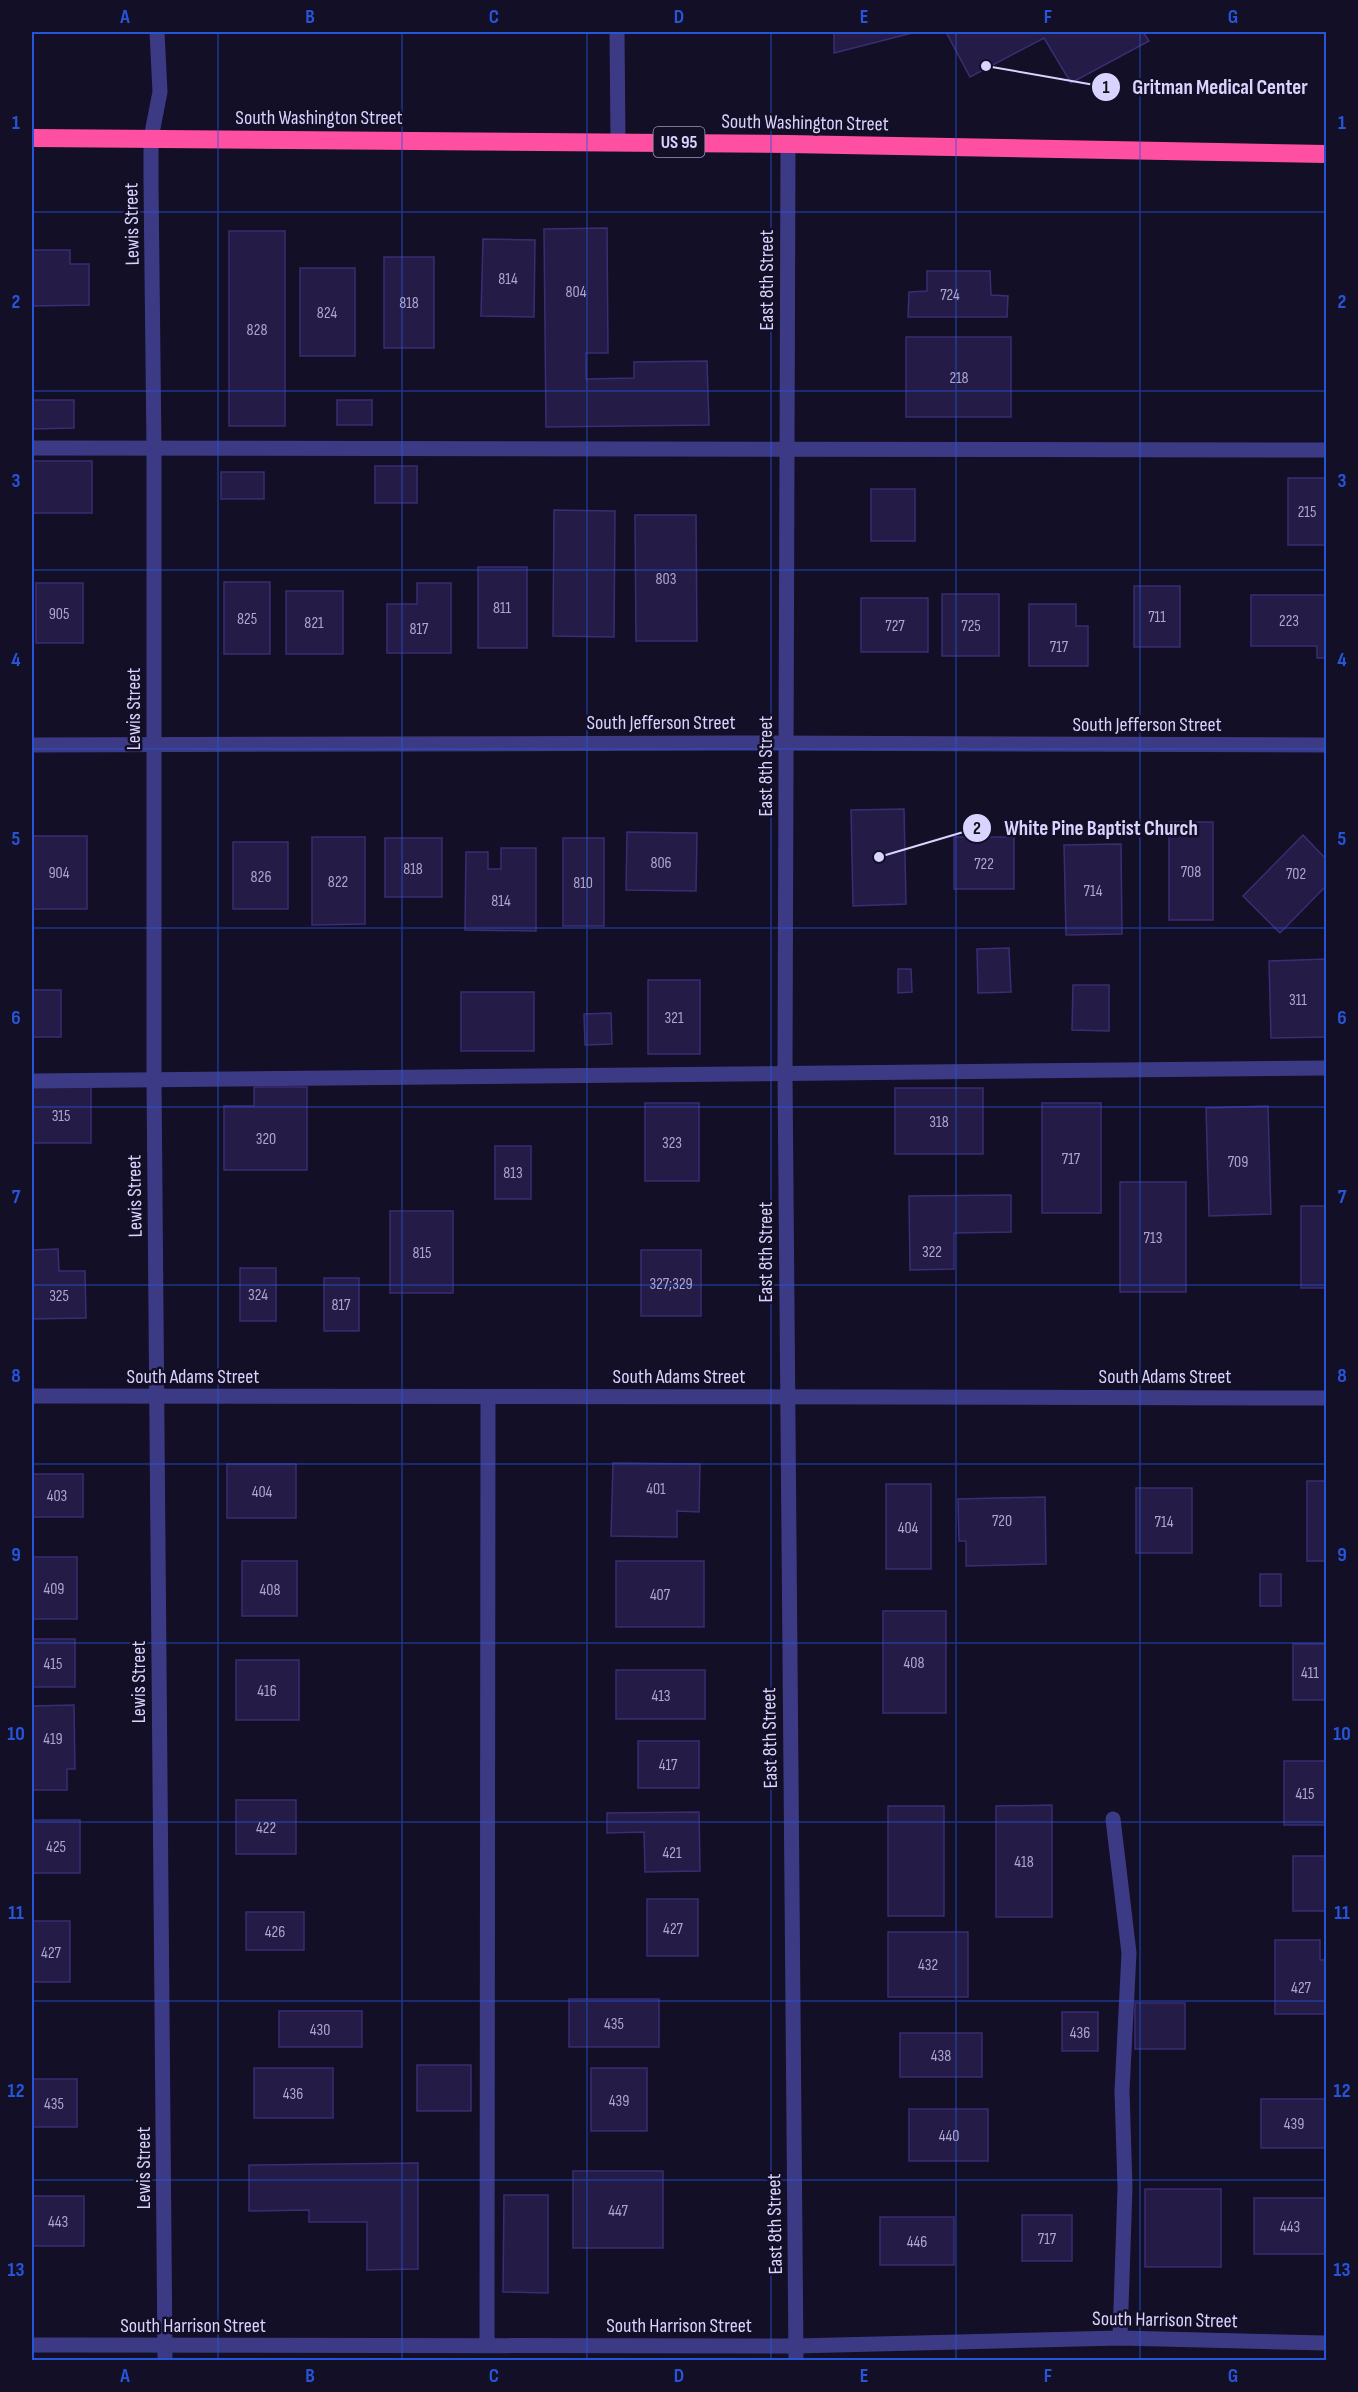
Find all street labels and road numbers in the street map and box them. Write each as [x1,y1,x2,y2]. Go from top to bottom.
street label: South Washington Street [235,106,403,130]
street label: South Washington Street [721,110,889,136]
road number: US 95 [654,127,704,157]
street label: Lewis Street [119,182,145,266]
street label: East 8th Street [755,230,779,330]
street label: Lewis Street [122,668,146,750]
street label: South Jefferson Street [586,711,736,735]
street label: South Jefferson Street [1072,713,1222,737]
street label: East 8th Street [754,716,778,816]
street label: Lewis Street [122,1154,148,1238]
street label: East 8th Street [754,1202,778,1302]
street label: South Adams Street [127,1365,259,1389]
street label: South Adams Street [613,1365,745,1389]
street label: South Adams Street [1099,1365,1231,1389]
street label: Lewis Street [127,1641,151,1723]
street label: East 8th Street [757,1687,783,1789]
street label: Lewis Street [132,2127,156,2209]
street label: East 8th Street [762,2173,788,2275]
street label: South Harrison Street [1092,2307,1238,2333]
street label: South Harrison Street [120,2314,266,2338]
street label: South Harrison Street [606,2314,752,2338]

